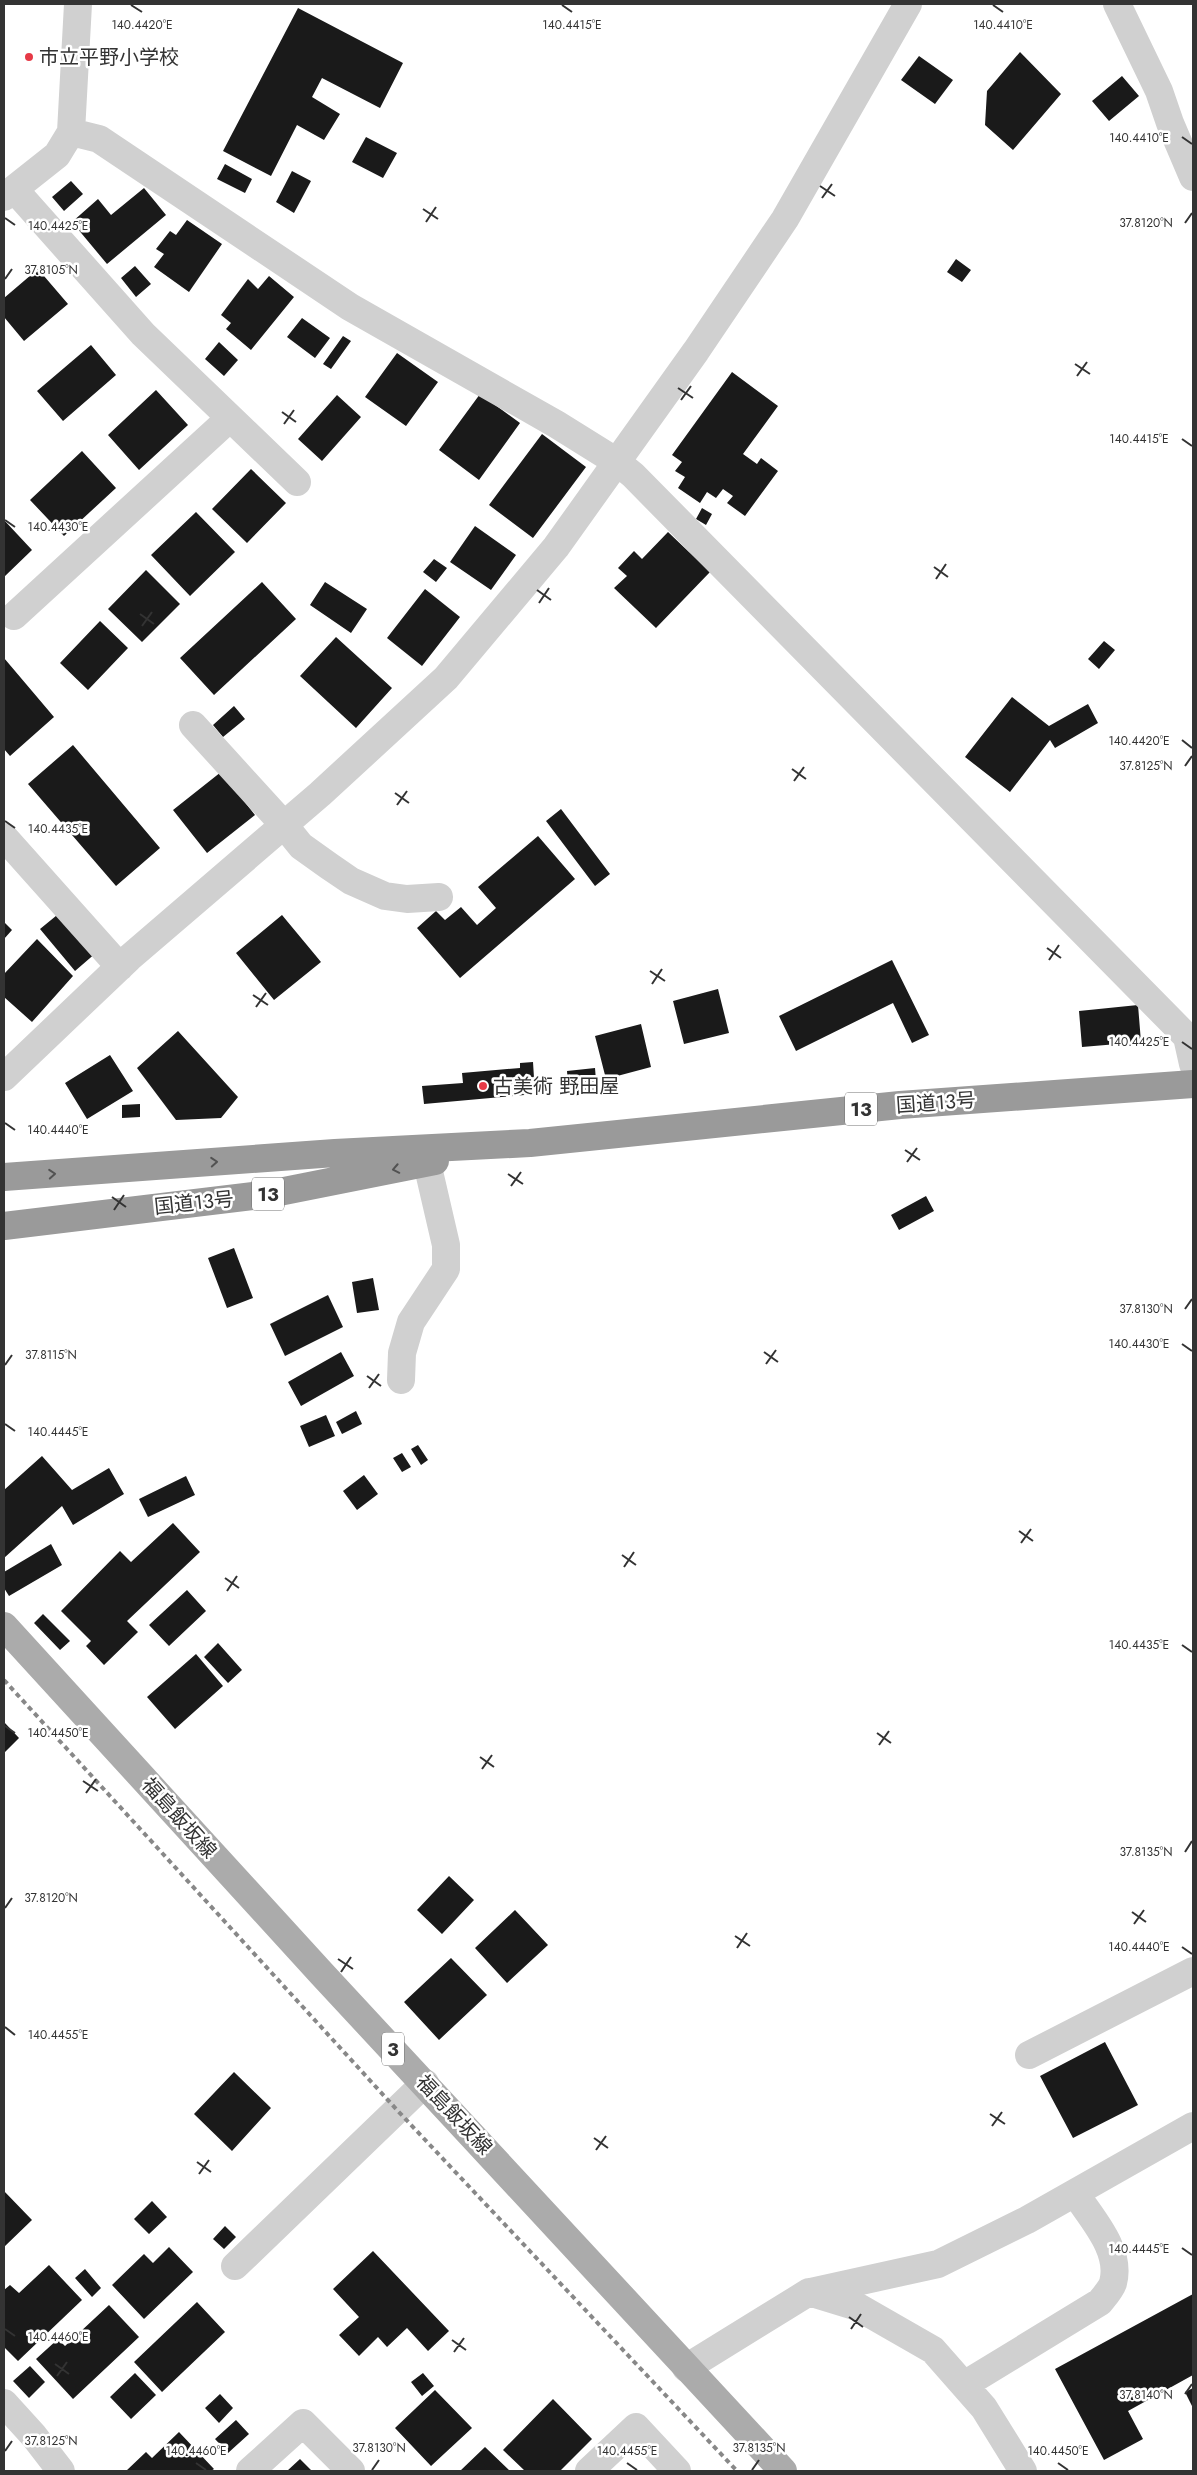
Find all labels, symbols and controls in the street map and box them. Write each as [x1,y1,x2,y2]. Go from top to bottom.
text: 140.4420°E [111,16,173,34]
text: 140.4415°E [542,16,602,34]
text: 140.4410°E [973,16,1033,34]
place label: 市立平野小学校 [39,43,179,72]
marker: 市立平野小学校 [23,51,35,63]
text: 140.4410°E [1109,129,1169,147]
text: 37.8120°N [1119,214,1173,232]
text: 140.4425°E [28,217,88,235]
text: 37.8105°N [24,261,78,279]
text: 140.4415°E [1109,430,1169,448]
text: 140.4430°E [28,518,88,536]
text: 140.4420°E [1108,732,1170,750]
text: 37.8125°N [1119,757,1173,775]
text: 140.4435°E [28,820,88,838]
text: 140.4425°E [1109,1033,1169,1051]
place label: 古美術 野田屋 [493,1072,619,1101]
marker: 古美術 野田屋 [477,1080,489,1092]
street label: 国道13号 [895,1086,977,1120]
road number: 13 [845,1092,877,1126]
text: 140.4440°E [27,1121,89,1139]
one-way arrow [211,1156,219,1167]
one-way arrow [391,1164,400,1174]
one-way arrow [49,1168,57,1179]
road number: 13 [252,1178,284,1210]
street label: 国道13号 [153,1184,235,1222]
text: 37.8130°N [1119,1300,1173,1318]
text: 140.4430°E [1109,1335,1169,1353]
text: 37.8115°N [25,1346,77,1364]
text: 140.4445°E [28,1423,88,1441]
text: 140.4435°E [1109,1636,1169,1654]
text: 140.4450°E [27,1724,89,1742]
street label: 福島飯坂線 [135,1771,223,1865]
text: 37.8135°N [1120,1843,1172,1861]
text: 37.8120°N [24,1889,78,1907]
text: 140.4440°E [1108,1938,1170,1956]
text: 140.4455°E [28,2026,88,2044]
road number: 3 [382,2032,404,2066]
street label: 福島飯坂線 [409,2069,499,2161]
text: 140.4445°E [1109,2240,1169,2258]
text: 140.4460°E [27,2328,89,2346]
text: 37.8140°N [1119,2386,1173,2404]
text: 37.8125°N [24,2432,78,2450]
text: 37.8130°N [352,2439,406,2457]
text: 37.8135°N [733,2439,785,2457]
text: 140.4460°E [165,2442,227,2460]
text: 140.4455°E [597,2442,657,2460]
text: 140.4450°E [1027,2442,1089,2460]

